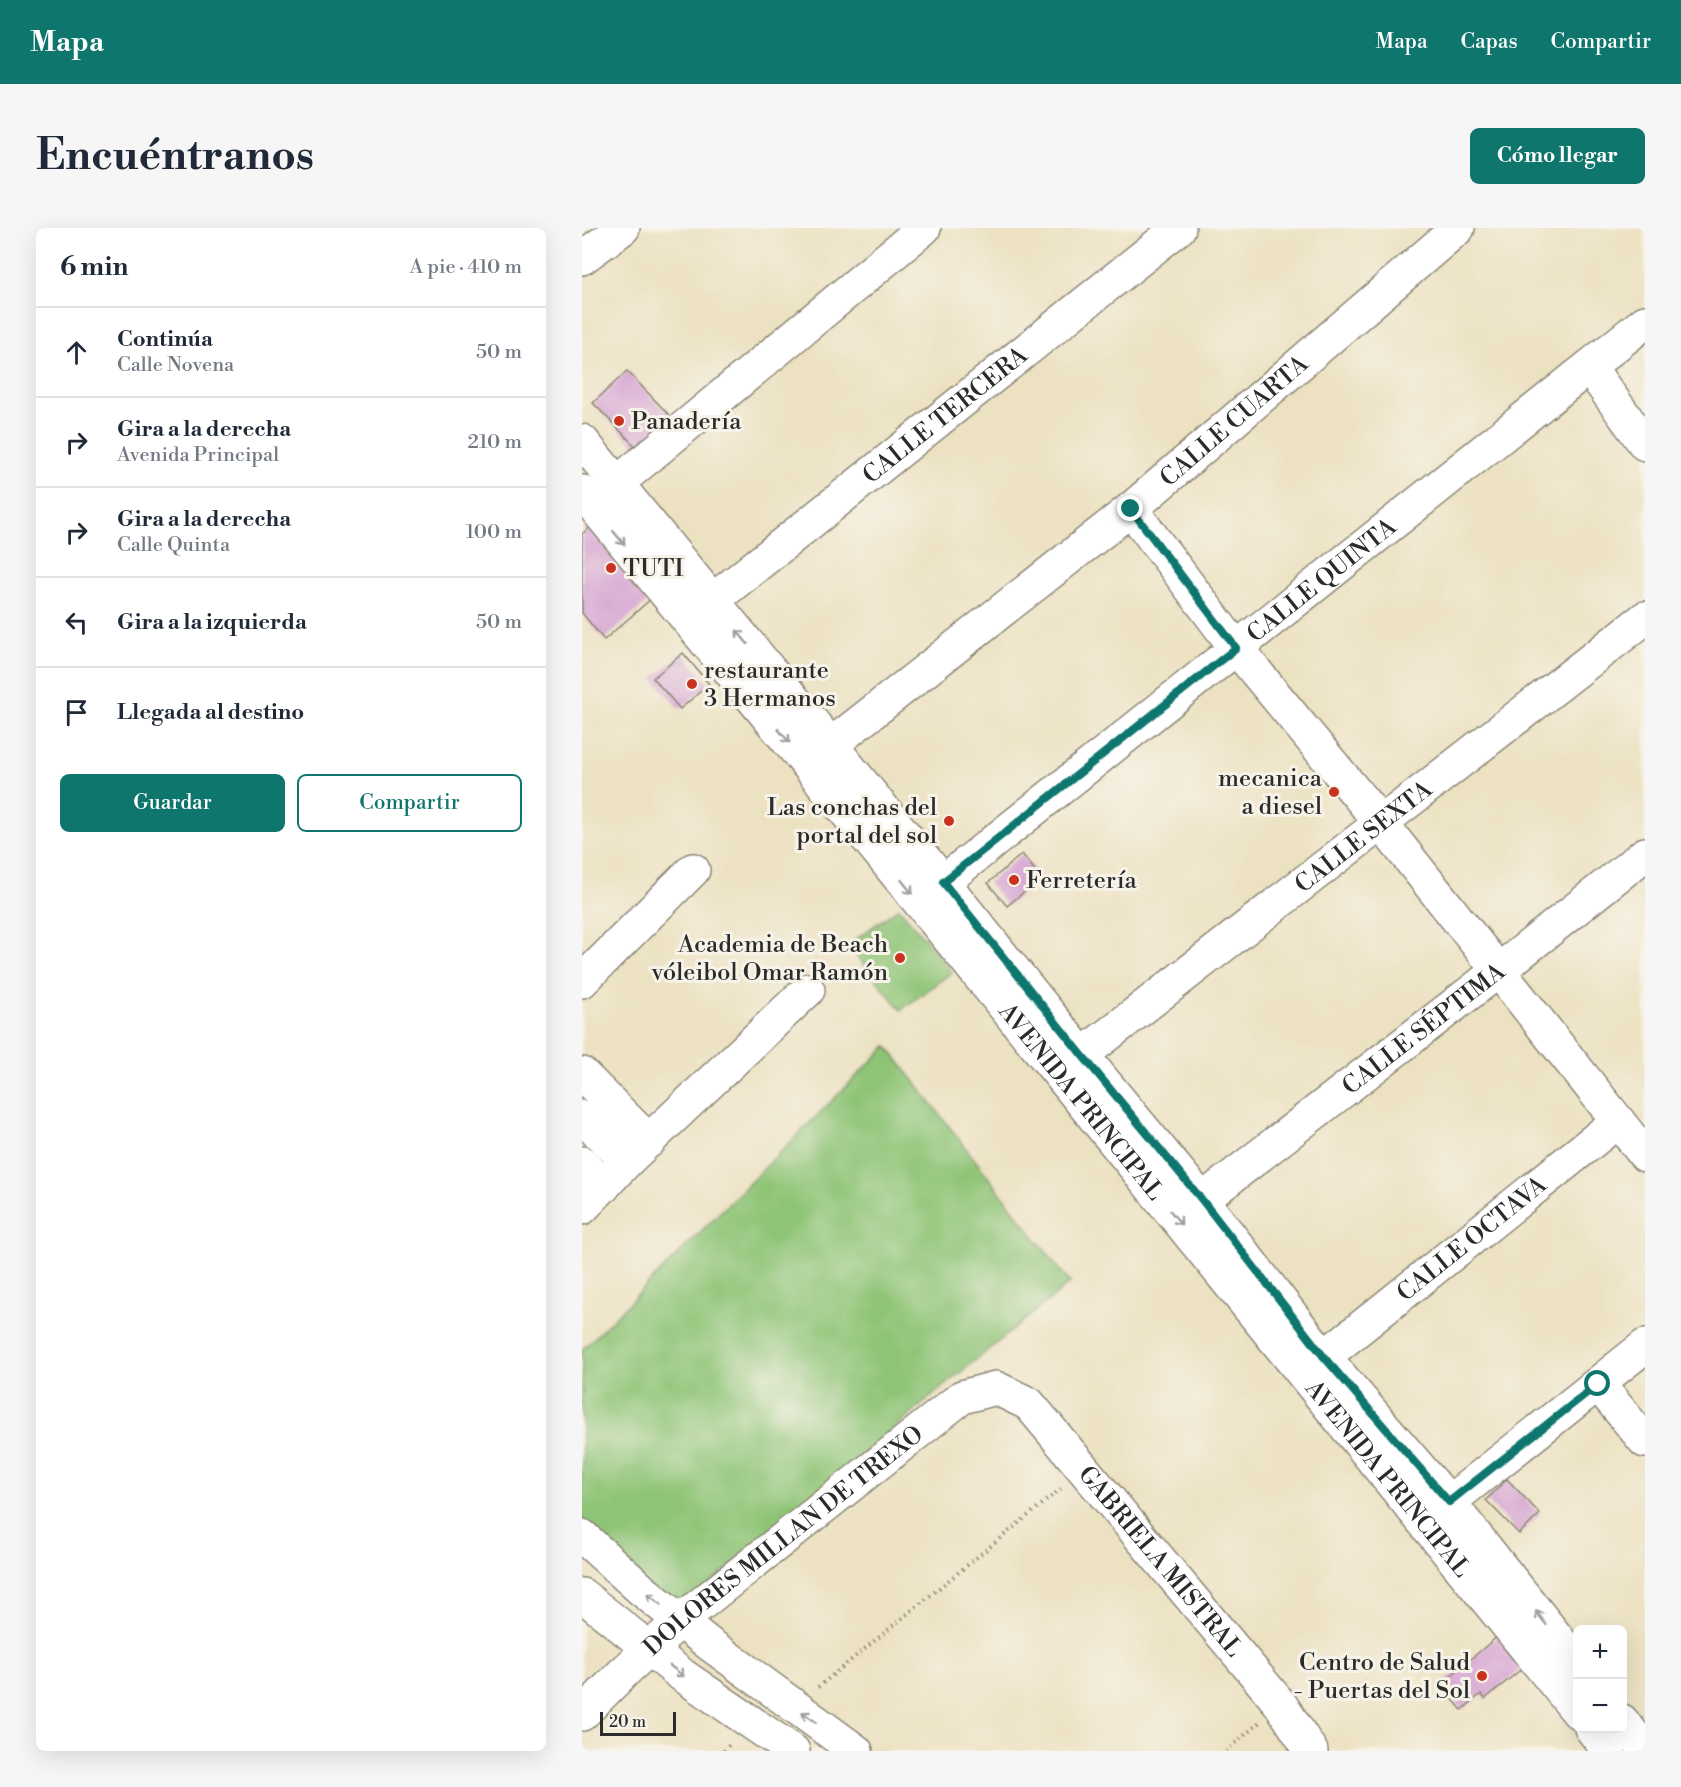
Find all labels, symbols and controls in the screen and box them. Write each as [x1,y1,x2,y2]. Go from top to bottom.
text: Mapa [30,25,104,60]
text: Mapa [1376,29,1428,55]
text: Capas [1461,29,1518,55]
text: Compartir [1551,29,1651,55]
button: Cómo llegar [1470,128,1645,184]
text: Encuéntranos [36,130,314,183]
text: 6 min [60,251,128,283]
text: A pie · 410 m [410,255,522,280]
text: Continúa [117,326,213,353]
icon: ahead [60,336,93,369]
text: 50 m [476,340,522,365]
street label: CALLE TERCERA [857,341,1034,491]
street label: CALLE CUARTA [1154,349,1315,493]
text: Calle Novena [117,353,234,378]
place label: Panadería [631,407,742,437]
marker: Panadería [612,414,626,428]
text: Gira a la derecha [117,416,291,443]
icon: right [60,426,93,459]
text: 210 m [467,430,522,455]
text: Avenida Principal [117,443,279,468]
route end [1117,495,1143,521]
text: Gira a la derecha [117,506,291,533]
street label: CALLE QUINTA [1241,512,1403,650]
icon: right [60,516,93,549]
text: 100 m [466,520,522,545]
one-way arrow [613,529,626,545]
text: Calle Quinta [117,533,230,558]
place label: TUTI [623,554,684,584]
marker: TUTI [604,561,618,575]
icon: left [60,606,93,639]
text: Gira a la izquierda [117,609,307,636]
text: 50 m [476,610,522,635]
one-way arrow [735,629,748,645]
place label: restaurante 3 Hermanos [704,656,836,714]
marker: restaurante 3 Hermanos [685,677,699,691]
icon: arrive [60,696,93,729]
text: Llegada al destino [117,699,304,726]
one-way arrow [777,728,791,743]
place label: mecanica a diesel [1218,764,1323,822]
button: Guardar [60,774,285,832]
button: Compartir [297,774,522,832]
street label: CALLE SEXTA [1289,775,1439,900]
marker: mecanica a diesel [1327,785,1341,799]
place label: Las conchas del portal del sol [767,793,937,851]
marker: Las conchas del portal del sol [942,814,956,828]
place label: Ferretería [1026,866,1138,896]
marker: Ferretería [1007,873,1021,887]
one-way arrow [900,879,913,895]
place label: Academia de Beach vóleibol Omar Ramón [650,930,888,988]
marker: Academia de Beach vóleibol Omar Ramón [893,951,907,965]
street label: CALLE SÉPTIMA [1337,957,1512,1102]
street label: AVENIDA PRINCIPAL [991,997,1170,1207]
street label: CALLE OCTAVA [1391,1170,1553,1309]
one-way arrow [1169,1210,1182,1226]
route start [1584,1370,1610,1396]
street label: AVENIDA PRINCIPAL [1298,1374,1476,1584]
street label: DOLORES MILLAN DE TREXO [638,1420,930,1663]
street label: GABRIELA MISTRAL [1071,1460,1248,1663]
one-way arrow [646,1592,662,1605]
one-way arrow [1535,1611,1548,1627]
map controls [1573,1625,1627,1733]
button: + [1573,1625,1627,1679]
place label: Centro de Salud - Puertas del Sol [1293,1648,1470,1706]
one-way arrow [669,1664,685,1677]
marker: Centro de Salud - Puertas del Sol [1475,1669,1489,1683]
button: − [1573,1679,1627,1733]
scale bar [600,1709,676,1736]
one-way arrow [801,1711,817,1723]
text: 20 m [609,1712,646,1732]

